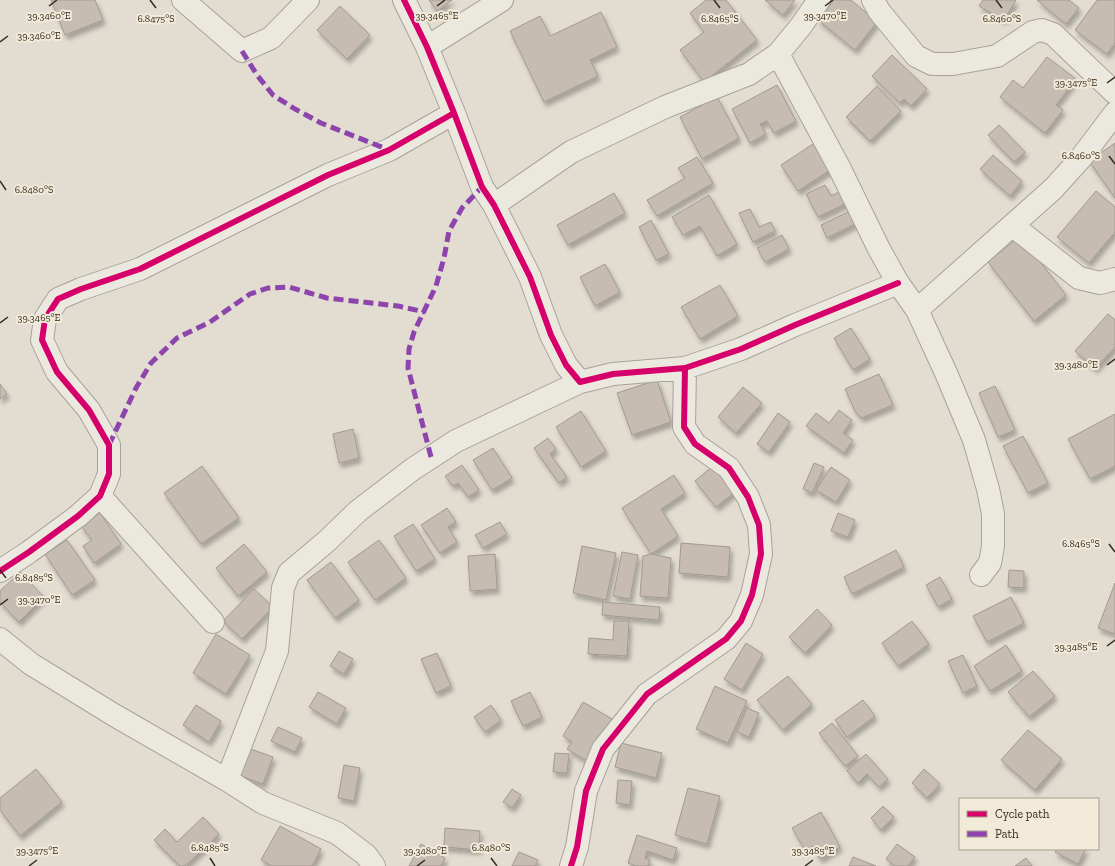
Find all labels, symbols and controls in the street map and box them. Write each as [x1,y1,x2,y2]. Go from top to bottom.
text: 39.3460°E [27,10,71,22]
text: 39.3465°E [416,10,459,22]
text: 39.3470°E [804,10,846,22]
text: 6.8475°S [137,13,175,25]
text: 6.8465°S [701,13,739,25]
text: 6.8460°S [983,13,1021,25]
text: 39.3460°E [17,30,61,42]
text: 39.3475°E [1055,77,1097,89]
text: 6.8460°S [1062,150,1100,162]
text: 6.8480°S [15,184,53,196]
text: 39.3465°E [18,312,61,324]
text: 39.3480°E [1054,359,1098,371]
text: 6.8465°S [1062,538,1100,550]
text: 6.8485°S [15,572,53,584]
text: 39.3470°E [18,594,60,606]
text: 39.3485°E [1055,641,1098,653]
legend [959,798,1099,850]
text: Cycle path [995,807,1050,821]
text: Path [995,827,1019,841]
text: 6.8485°S [191,842,229,854]
text: 6.8480°S [472,842,510,854]
text: 39.3475°E [16,845,58,857]
text: 39.3480°E [403,845,447,857]
text: 39.3485°E [792,845,835,857]

